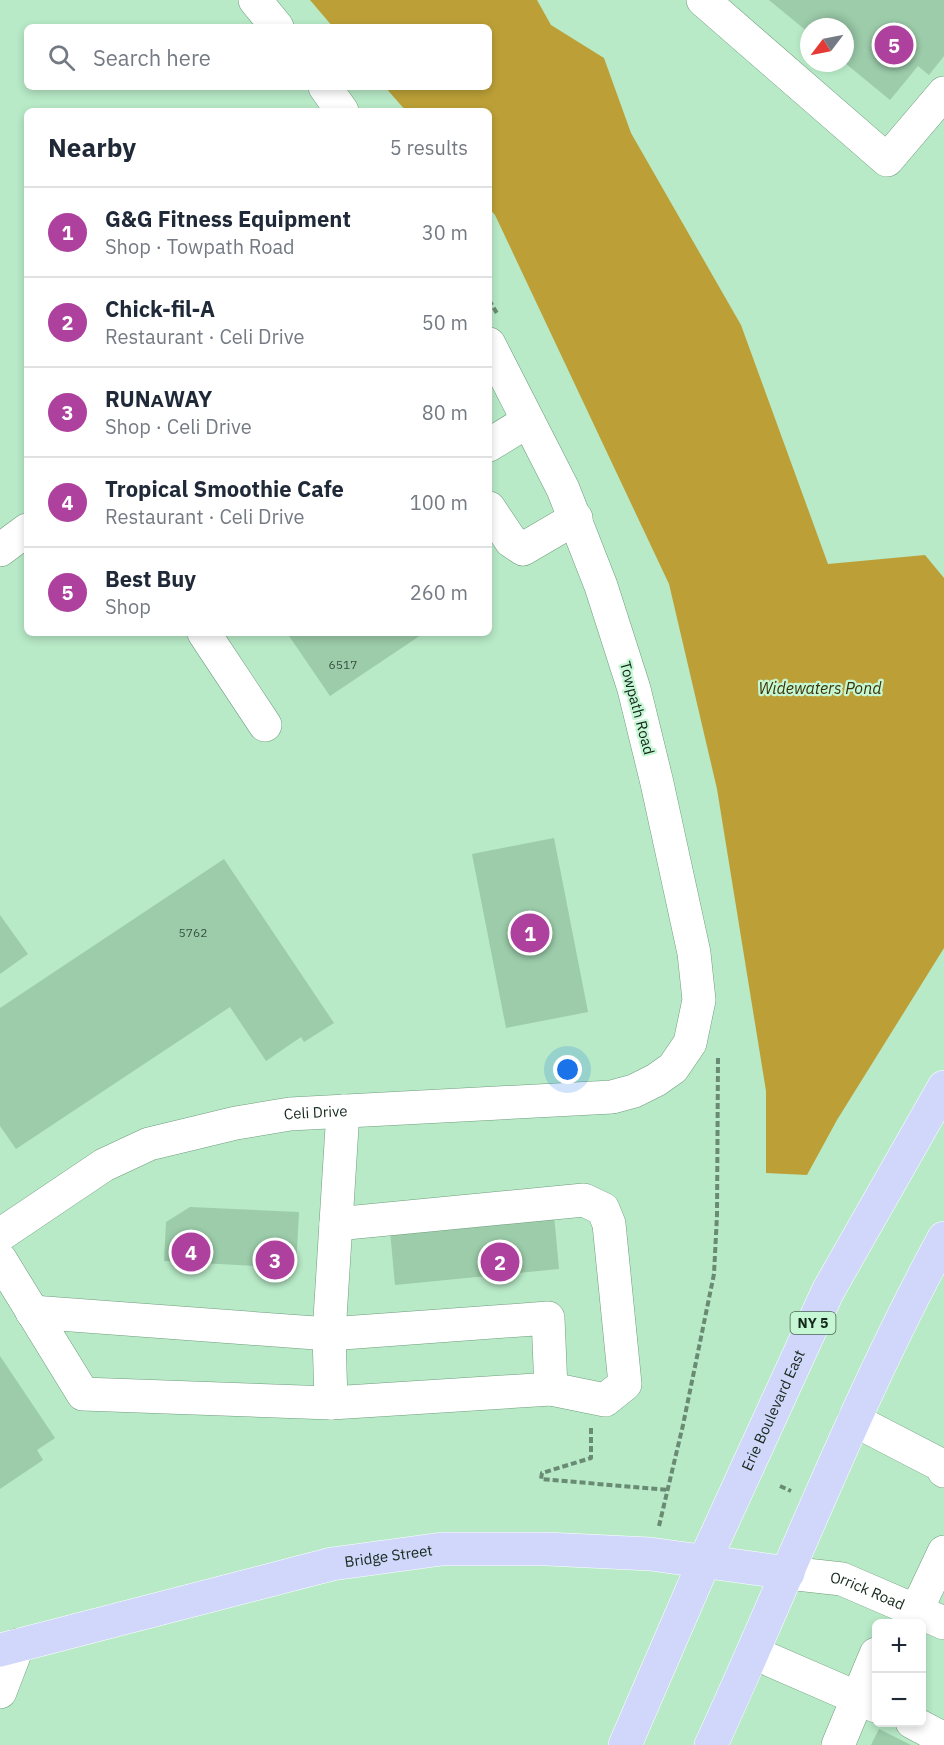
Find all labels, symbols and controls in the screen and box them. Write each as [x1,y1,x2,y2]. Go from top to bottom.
north arrow [800,18,854,72]
pin: 5 [874,22,914,68]
search box [24,24,492,90]
icon: search [45,41,78,74]
text: Search here [93,43,211,72]
text: Nearby [48,130,136,164]
text: 5 results [390,134,468,161]
text: G&G Fitness Equipment [105,204,351,233]
text: 1 [62,219,74,246]
text: 30 m [422,219,468,246]
text: Shop · Towpath Road [105,233,295,260]
text: Chick-fil-A [105,294,215,323]
text: 2 [62,309,74,336]
text: 50 m [422,309,468,336]
text: Restaurant · Celi Drive [105,323,304,350]
text: RUNᴀWAY [105,384,212,413]
text: 3 [62,399,74,426]
text: 80 m [422,399,468,426]
text: Shop · Celi Drive [105,413,252,440]
text: Tropical Smoothie Cafe [105,474,344,503]
text: 4 [62,489,74,516]
text: 100 m [410,489,468,516]
text: Restaurant · Celi Drive [105,503,304,530]
text: Best Buy [105,564,196,593]
text: 5 [62,579,74,606]
text: 260 m [410,579,468,606]
text: Shop [105,593,151,620]
house number: 6517 [329,657,357,672]
street label: Towpath Road [616,659,659,757]
water label: Widewaters Pond [758,678,882,698]
pin: 1 [510,910,550,956]
house number: 5762 [179,925,207,940]
your location [553,1055,582,1084]
street label: Celi Drive [282,1101,348,1124]
pin: 4 [172,1230,210,1274]
pin: 3 [256,1238,294,1282]
pin: 2 [480,1240,520,1284]
road number: NY 5 [790,1312,836,1334]
street label: Erie Boulevard East [737,1347,809,1474]
street label: Bridge Street [343,1540,434,1571]
street label: Orrick Road [829,1568,908,1614]
map controls [872,1619,926,1727]
button: + [872,1619,926,1673]
button: − [872,1673,926,1727]

